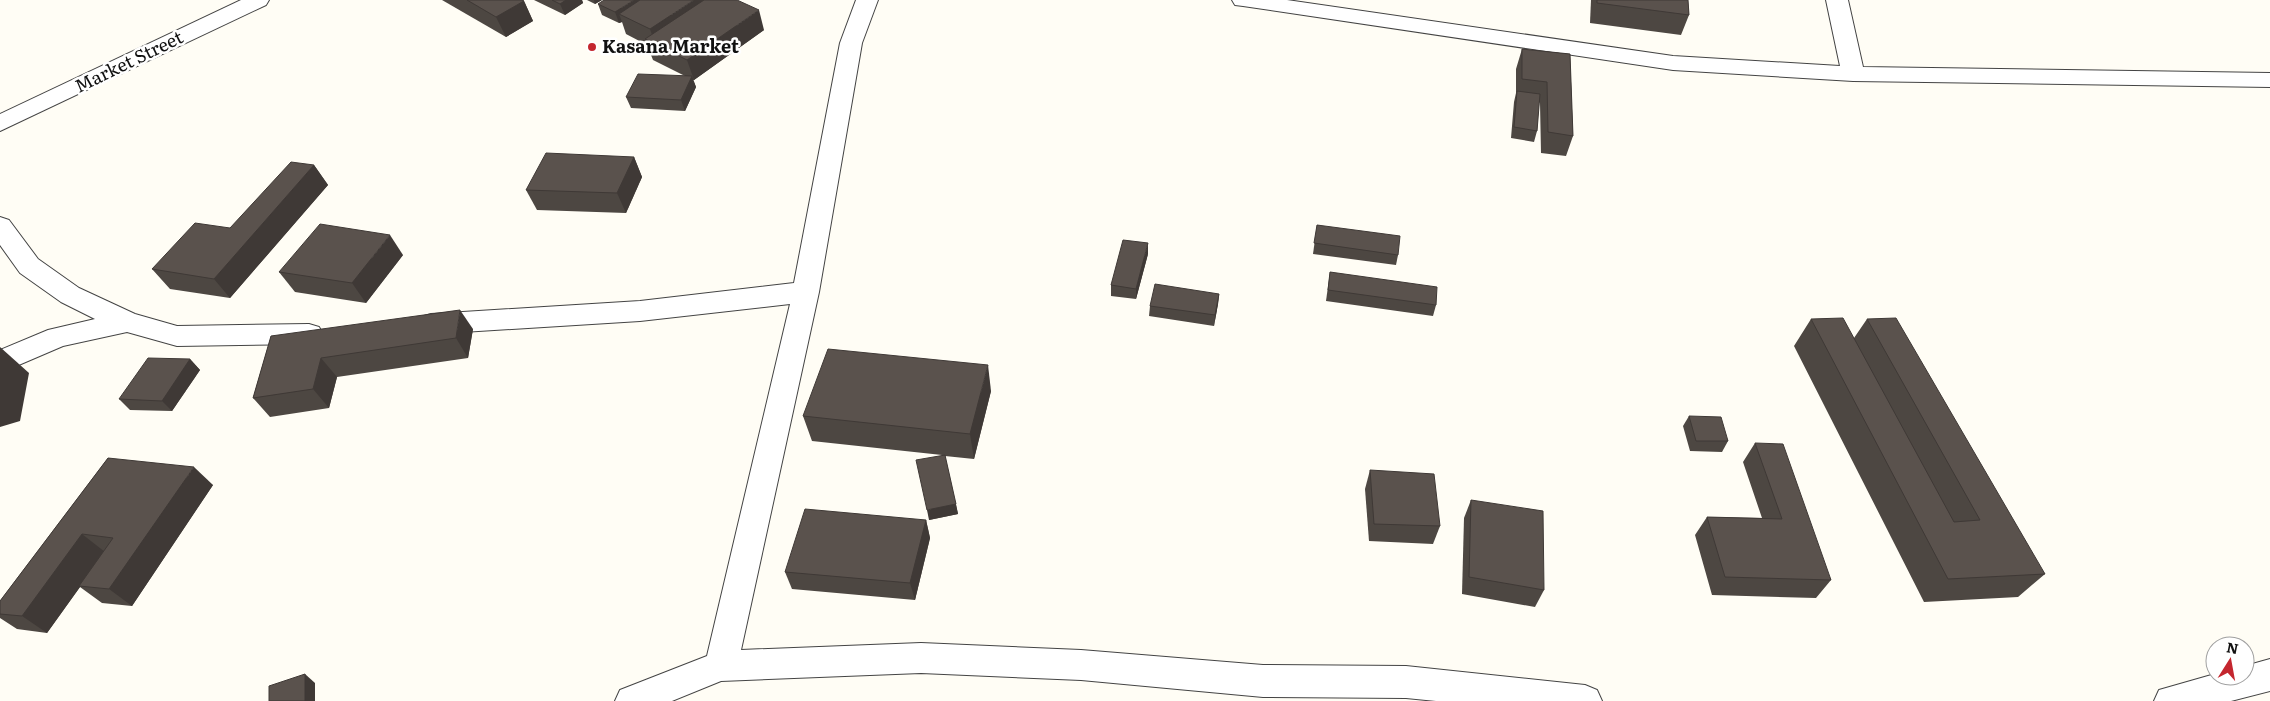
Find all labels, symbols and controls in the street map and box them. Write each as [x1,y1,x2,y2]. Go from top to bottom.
street label: Market Street [70,22,188,99]
place label: Kasana Market [602,32,739,59]
marker: Kasana Market [586,41,598,53]
north arrow [2205,636,2255,686]
text: N [2225,636,2241,658]

